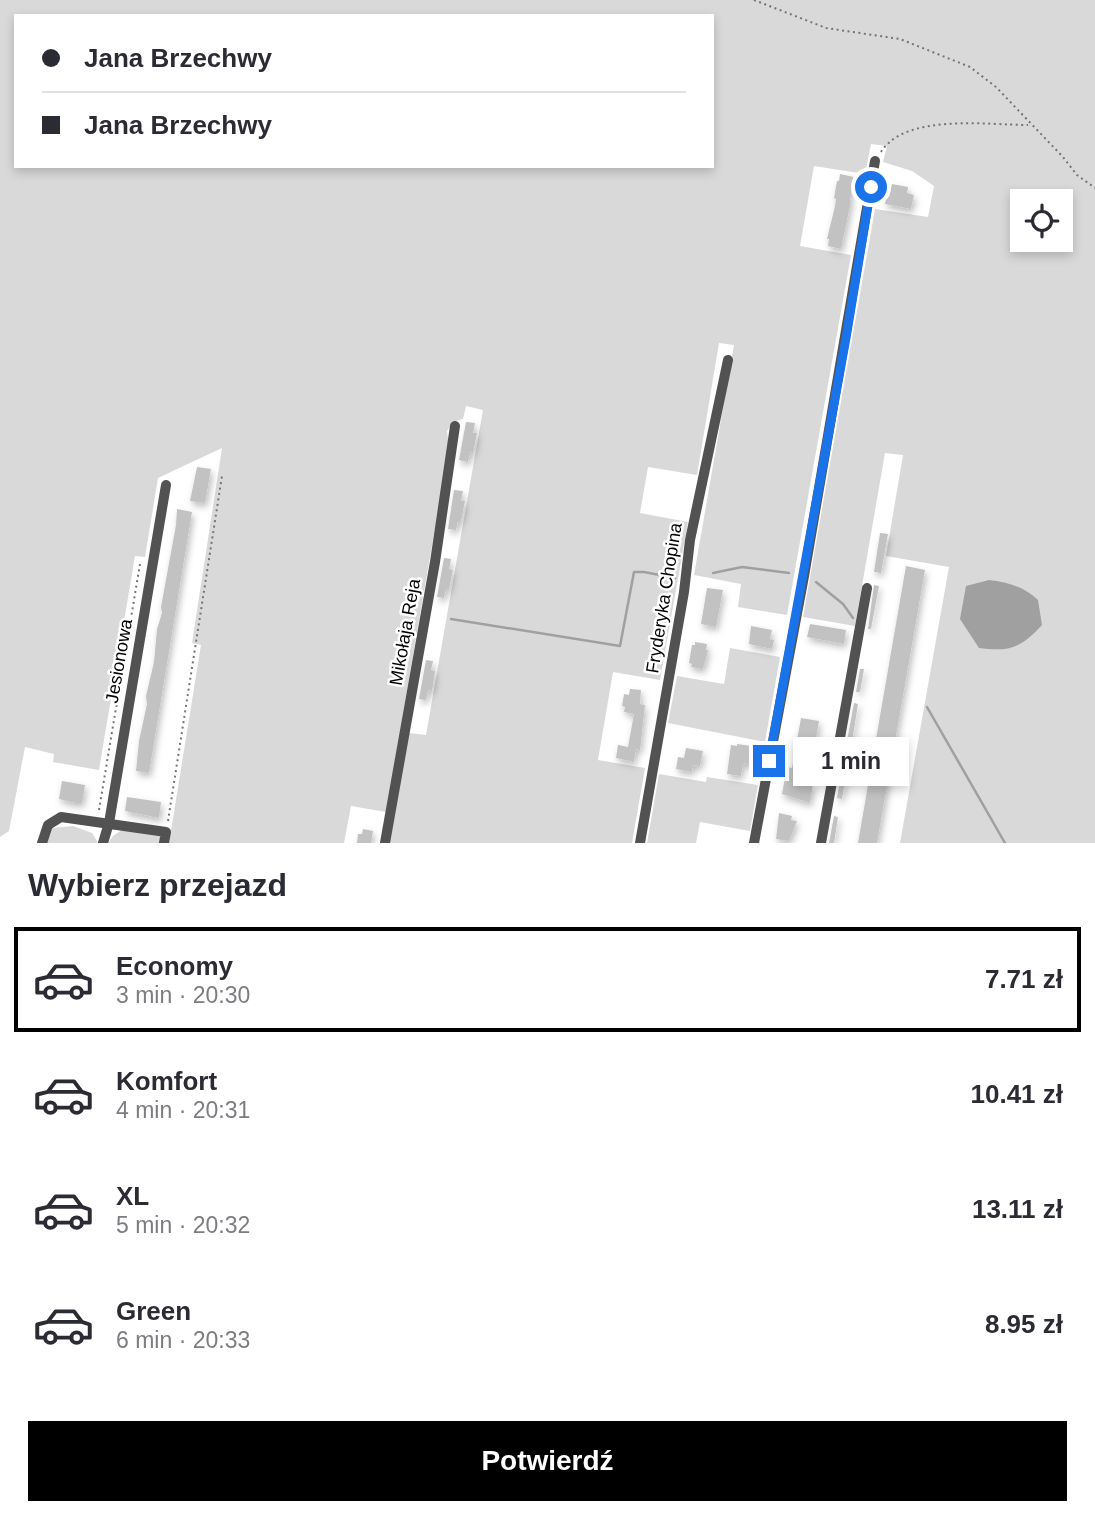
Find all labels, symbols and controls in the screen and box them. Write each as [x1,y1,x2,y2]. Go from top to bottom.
text: Jana Brzechwy [84,43,272,73]
text: Jana Brzechwy [84,110,272,140]
route start [855,171,887,203]
map controls [1010,189,1073,252]
button: locate [1010,189,1073,252]
street label: Fryderyka Chopina [642,520,686,675]
street label: Mikołaja Reja [386,576,424,687]
street label: Jesionowa [102,616,136,705]
callout: 1 min [794,736,909,786]
route end [753,745,785,777]
text: 1 min [821,748,881,774]
text: Wybierz przejazd [28,867,287,903]
icon: car [32,948,95,1011]
text: Economy [116,951,233,981]
text: 7.71 zł [985,964,1063,994]
text: 3 min · 20:30 [116,982,250,1008]
icon: car [32,1063,95,1126]
text: Komfort [116,1066,217,1096]
text: 10.41 zł [970,1079,1063,1109]
text: 4 min · 20:31 [116,1097,250,1123]
icon: car [32,1178,95,1241]
text: XL [116,1181,149,1211]
text: 13.11 zł [972,1194,1063,1224]
text: 5 min · 20:32 [116,1212,250,1238]
icon: car [32,1293,95,1356]
text: Green [116,1296,191,1326]
text: 8.95 zł [985,1309,1063,1339]
text: 6 min · 20:33 [116,1327,250,1353]
button: Potwierdź [28,1421,1067,1501]

